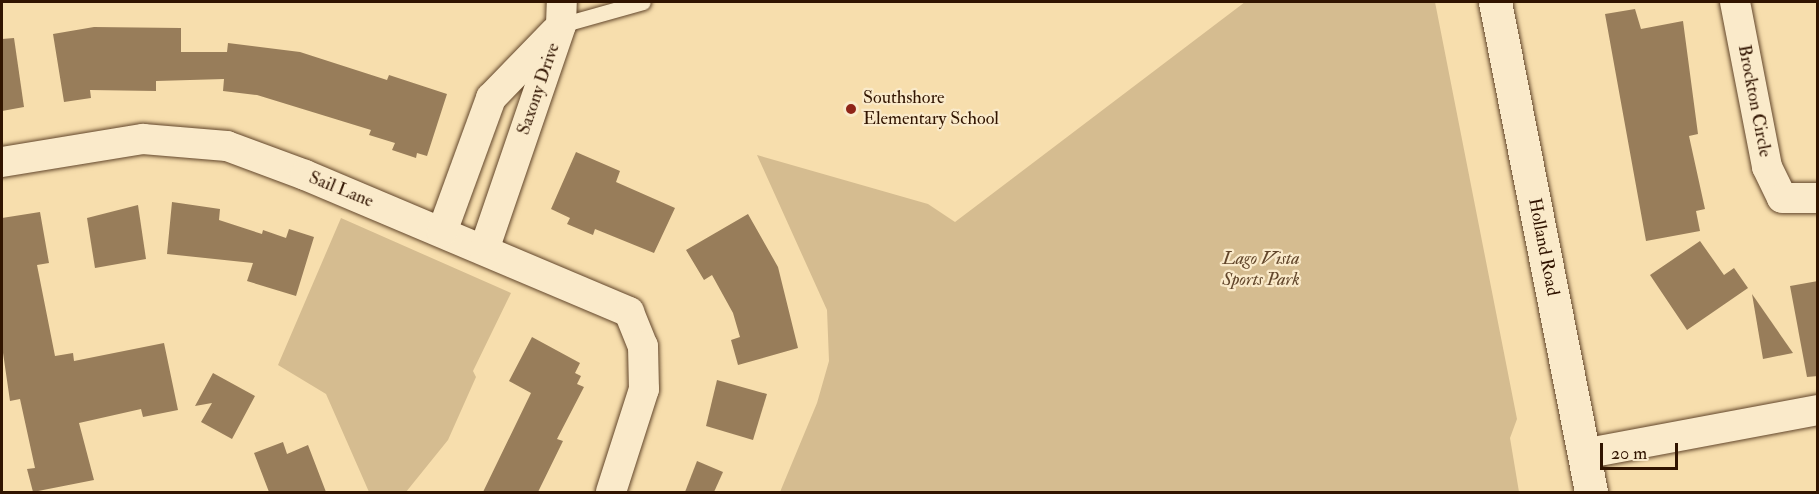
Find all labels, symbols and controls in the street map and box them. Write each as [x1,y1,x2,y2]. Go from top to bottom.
street label: Saxony Drive [513,40,565,138]
street label: Brockton Circle [1733,43,1775,159]
place label: Southshore Elementary School [863,88,999,130]
marker: Southshore Elementary School [844,102,858,116]
street label: Sail Lane [305,167,377,213]
street label: Holland Road [1523,196,1563,298]
park label: Lago Vista Sports Park [1222,249,1300,292]
scale bar [1603,431,1681,469]
text: 20 m [1611,442,1647,465]

